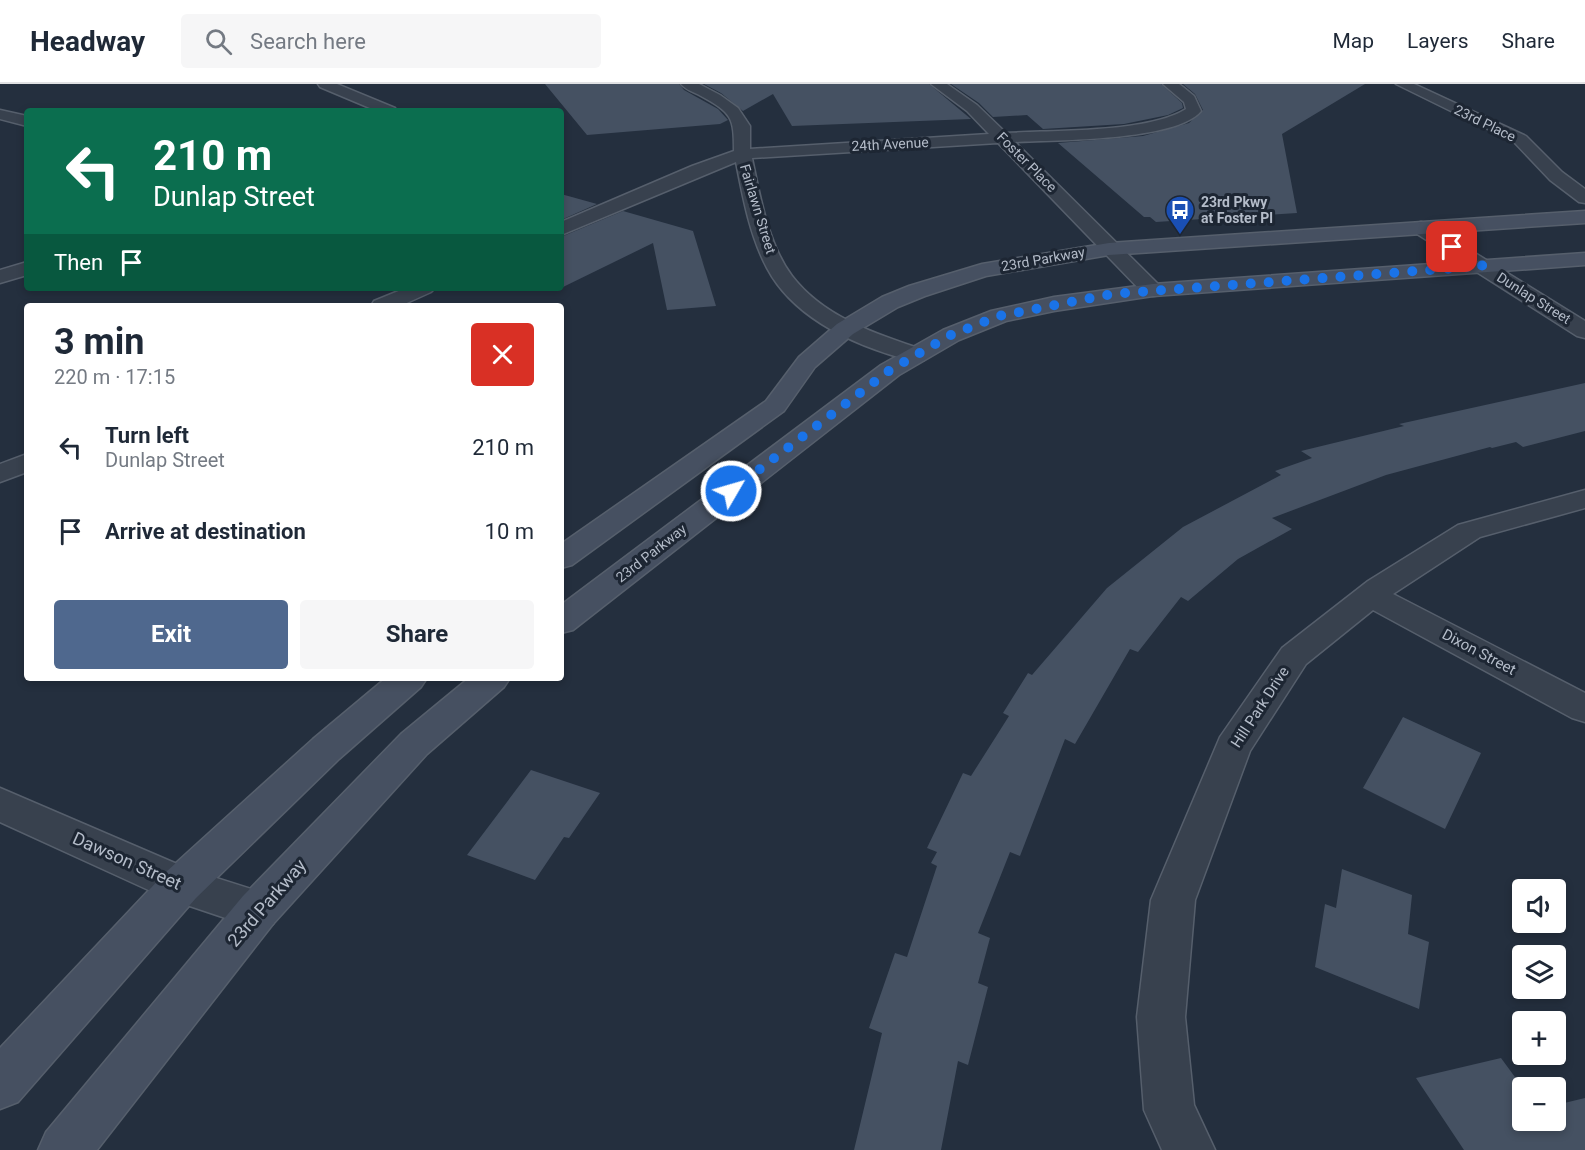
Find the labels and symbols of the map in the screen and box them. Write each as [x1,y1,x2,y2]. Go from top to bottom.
street label: 23rd Place [1452,101,1518,145]
street label: Foster Place [994,129,1060,195]
street label: 24th Avenue [851,134,929,154]
street label: Fairlawn Street [737,162,779,256]
bus stop icon: 23rd Pkwy at Foster Pl [1164,194,1196,236]
place label: 23rd Pkwy at Foster Pl [1201,194,1273,226]
pin [1426,221,1477,272]
street label: 23rd Parkway [1000,244,1086,274]
street label: Dunlap Street [1494,269,1574,327]
position arrow [699,459,763,523]
street label: 23rd Parkway [613,520,690,585]
street label: Dixon Street [1439,625,1519,679]
street label: Hill Park Drive [1227,663,1293,751]
street label: Dawson Street [70,827,185,894]
street label: 23rd Parkway [223,854,311,951]

